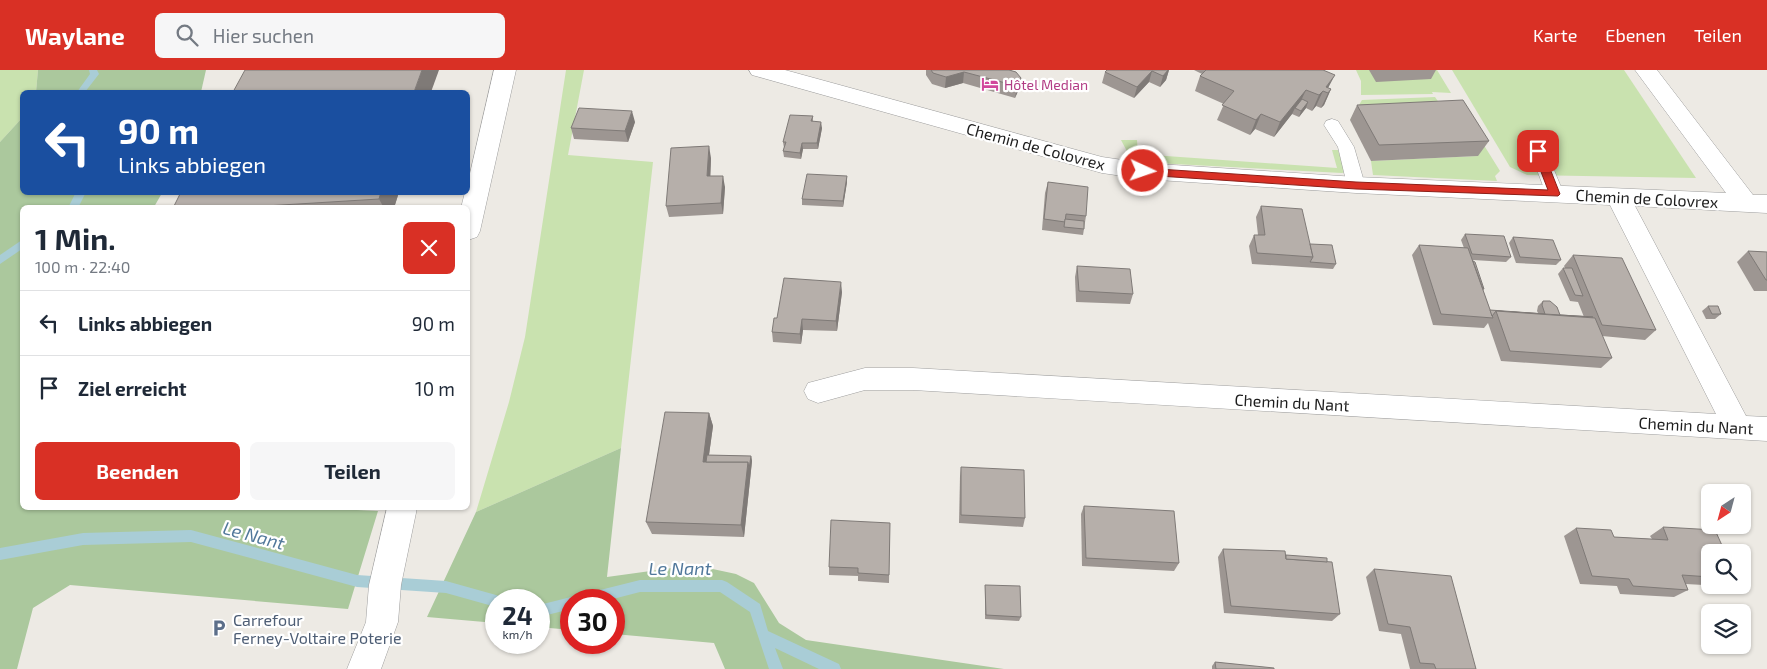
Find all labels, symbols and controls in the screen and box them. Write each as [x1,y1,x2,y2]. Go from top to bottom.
search box [155,13,505,58]
text: Waylane [25,21,125,50]
icon: search [173,21,201,49]
text: Hier suchen [213,24,314,47]
text: Karte [1533,24,1577,46]
text: Ebenen [1605,24,1666,46]
text: Teilen [1694,24,1742,46]
hotel icon: Hôtel Median [980,74,1000,94]
place label: Hôtel Median [1004,76,1088,93]
text: 90 m [118,109,199,151]
icon: left [35,110,100,175]
street label: Chemin de Colovrex [965,118,1108,174]
pin [1517,130,1559,172]
icon: arrive [1524,137,1552,165]
position arrow [1116,144,1168,196]
text: Links abbiegen [118,151,266,177]
street label: Chemin de Colovrex [1575,185,1719,211]
text: 1 Min. [35,220,116,256]
button: close [403,222,455,274]
text: 100 m · 22:40 [35,257,130,276]
icon: left [35,309,63,337]
text: Links abbiegen [78,312,212,335]
text: 90 m [412,312,455,335]
icon: arrive [35,374,63,402]
text: Ziel erreicht [78,377,187,400]
text: 10 m [415,377,455,400]
street label: Chemin du Nant [1234,389,1350,415]
street label: Chemin du Nant [1638,412,1754,438]
button: Beenden [35,442,240,500]
button: Teilen [250,442,455,500]
north arrow [1701,484,1751,534]
map controls [1701,484,1751,654]
water label: Le Nant [221,516,287,554]
button: search [1701,544,1751,594]
water label: Le Nant [649,557,712,579]
speed limit sign: 30 [560,589,625,654]
text: 24 [502,600,533,630]
button: layers [1701,604,1751,654]
place label: Carrefour Ferney-Voltaire Poterie [233,610,402,647]
parking icon: Carrefour Ferney-Voltaire Poterie [209,618,229,638]
text: km/h [503,627,532,641]

